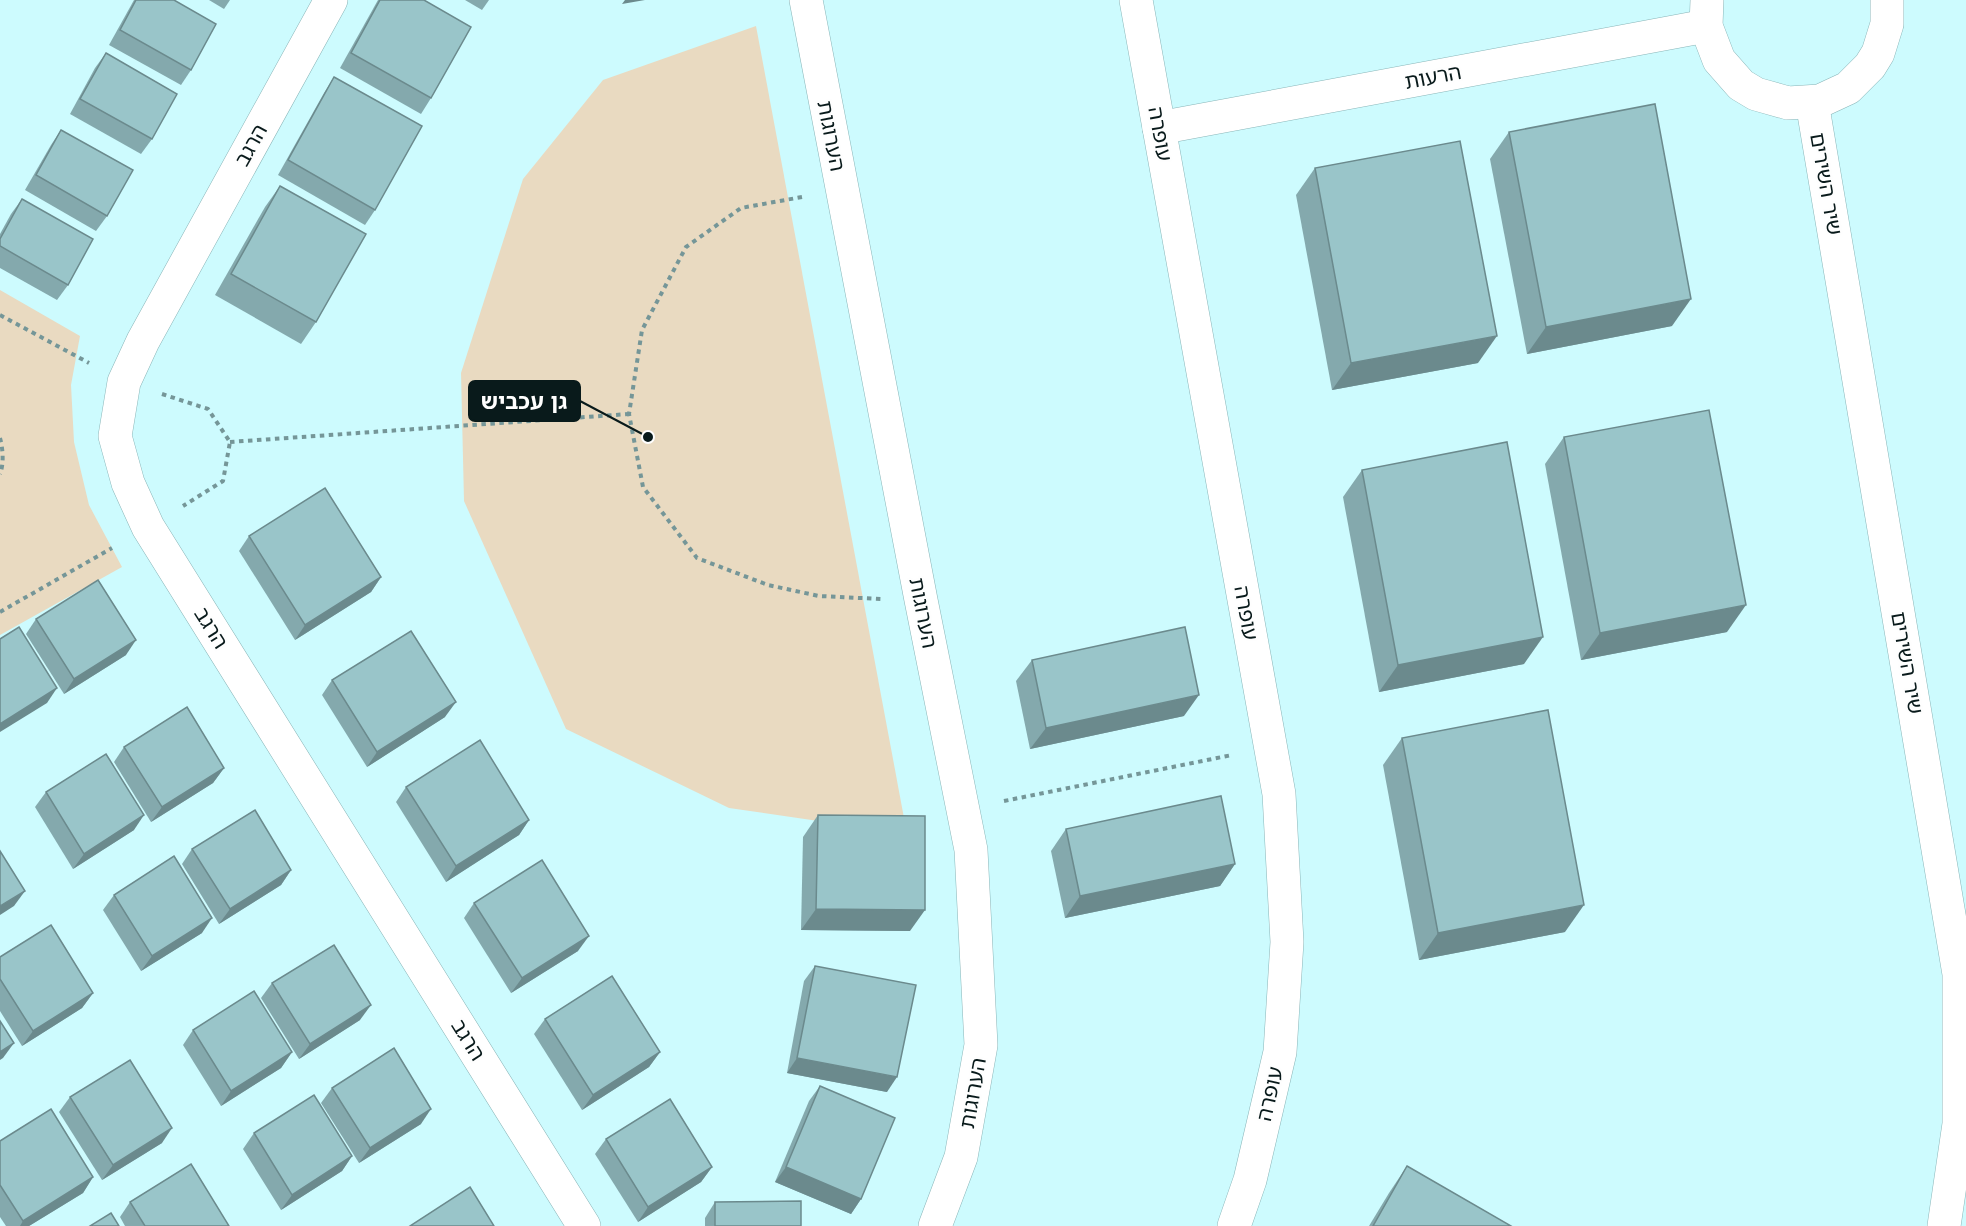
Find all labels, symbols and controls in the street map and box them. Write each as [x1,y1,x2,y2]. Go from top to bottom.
street label: הרעות [1402,57,1464,97]
street label: הערוגות [809,98,853,174]
street label: עופרה [1140,104,1180,164]
street label: הרגב [227,118,275,172]
street label: שיר השירים [1802,130,1850,238]
callout: גן עכביש [469,381,580,421]
text: גן עכביש [481,385,567,417]
street label: הערוגות [901,575,945,651]
street label: עופרה [1226,583,1266,643]
street label: הרגב [187,601,235,655]
street label: שיר השירים [1883,609,1931,717]
street label: הרגב [444,1013,492,1067]
street label: הערוגות [952,1055,994,1131]
street label: עופרה [1249,1064,1291,1124]

